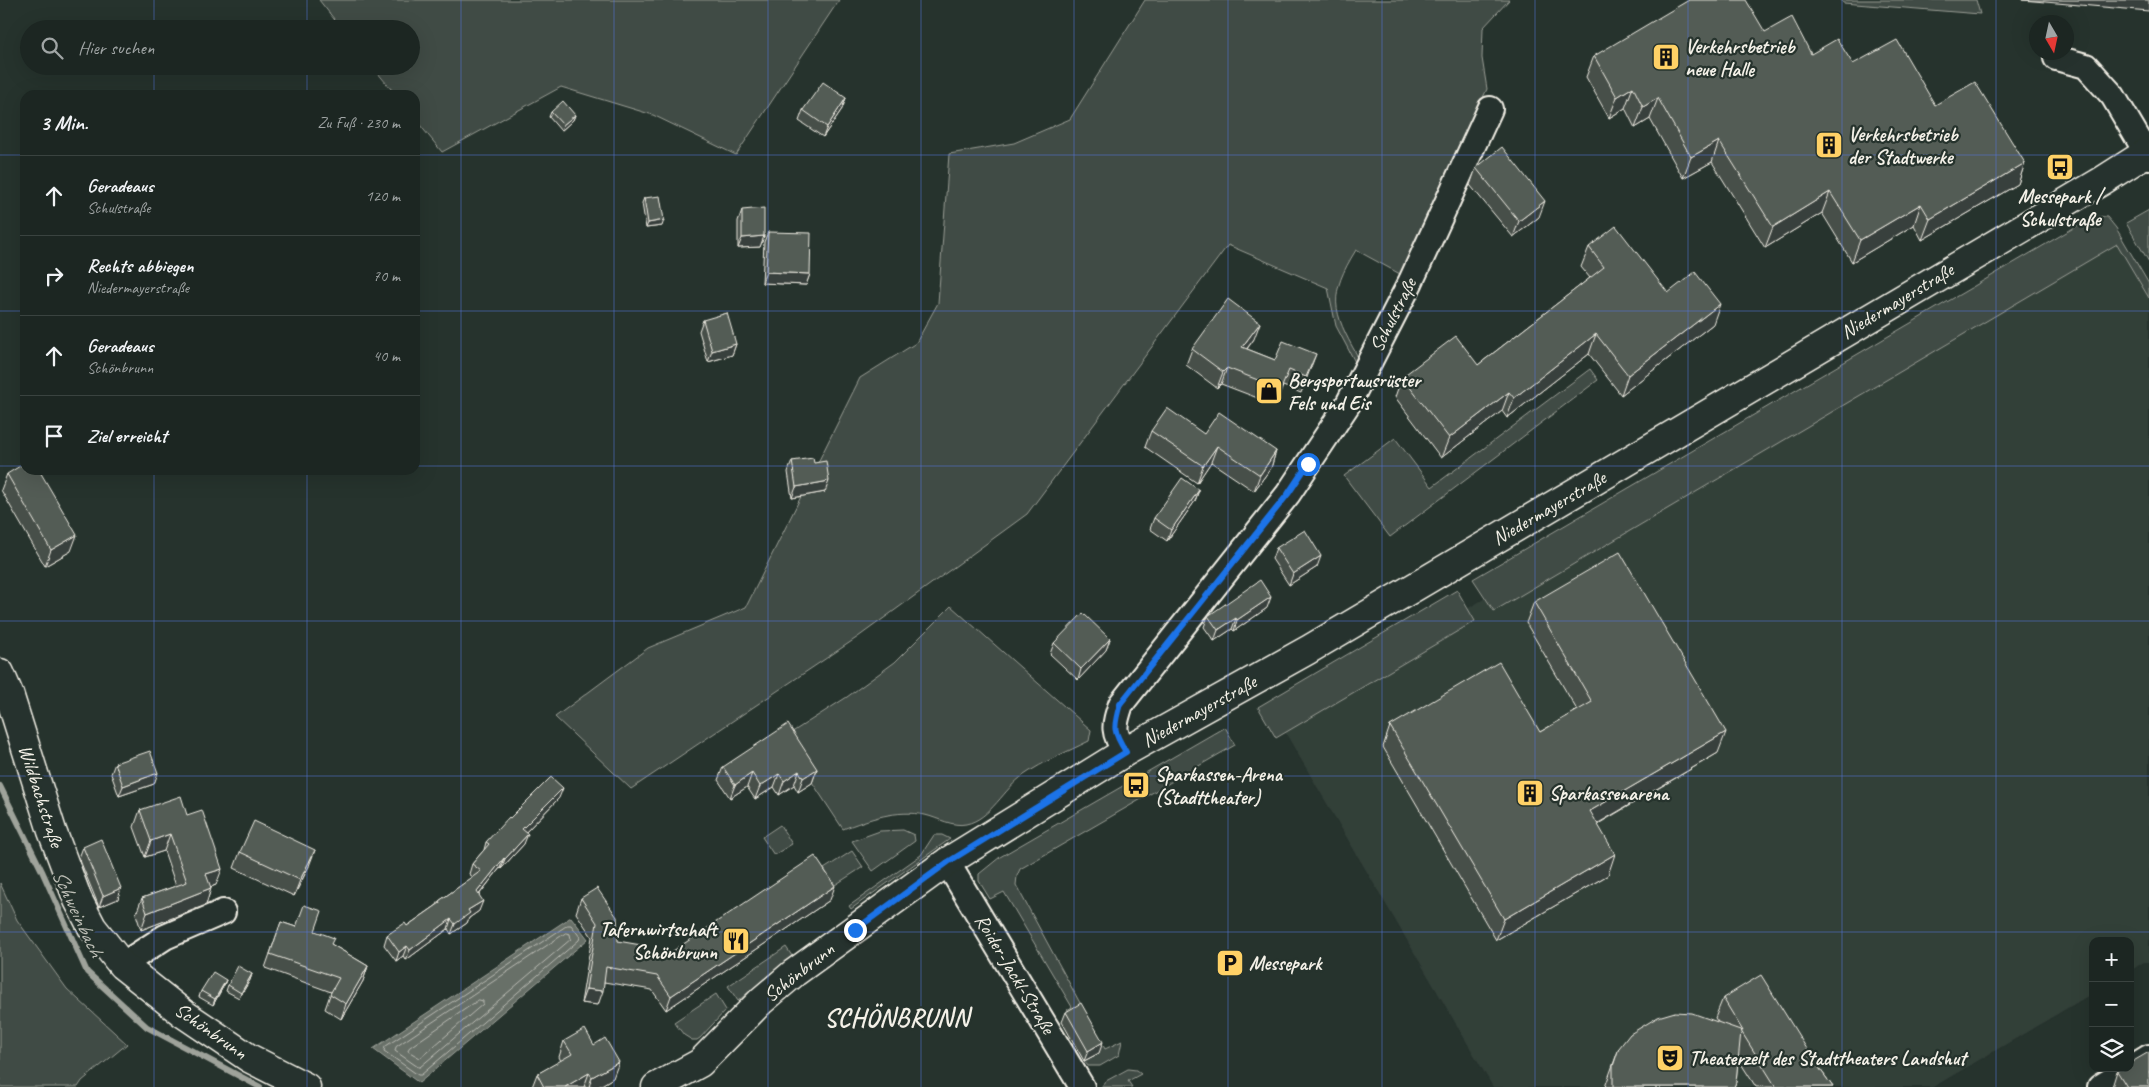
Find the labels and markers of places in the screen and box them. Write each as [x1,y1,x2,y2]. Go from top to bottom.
place label: Verkehrsbetrieb neue Halle [1685,34,1797,82]
building icon: Verkehrsbetrieb neue Halle [1651,42,1681,72]
place label: Verkehrsbetrieb der Stadtwerke [1848,122,1960,170]
building icon: Verkehrsbetrieb der Stadtwerke [1814,130,1844,160]
bus stop icon: Messepark / Schulstraße [2045,152,2075,182]
place label: Messepark / Schulstraße [2018,184,2106,232]
place label: Bergsportausrüster Fels und Eis [1288,368,1423,416]
shop icon: Bergsportausrüster Fels und Eis [1254,376,1284,406]
place label: Sparkassen-Arena (Stadttheater) [1155,762,1284,810]
bus stop icon: Sparkassen-Arena (Stadttheater) [1121,770,1151,800]
building icon: Sparkassenarena [1515,778,1545,808]
place label: Sparkassenarena [1549,781,1670,806]
place label: Tafernwirtschaft Schönbrunn [600,917,719,965]
restaurant icon: Tafernwirtschaft Schönbrunn [721,926,751,956]
parking icon: Messepark [1215,948,1245,978]
place label: Messepark [1249,951,1323,976]
theatre icon: Theaterzelt des Stadttheaters Landshut [1655,1043,1685,1073]
place label: Theaterzelt des Stadttheaters Landshut [1689,1046,1969,1071]

